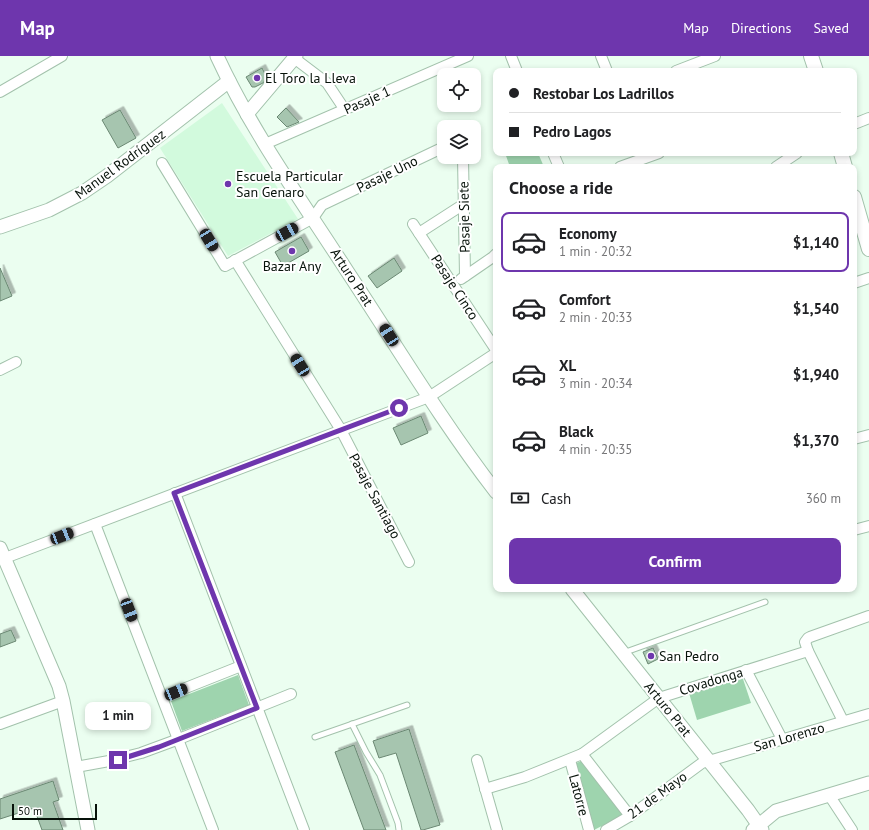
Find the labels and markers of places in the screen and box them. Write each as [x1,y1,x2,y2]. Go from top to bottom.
place label: El Toro la Lleva [265,69,356,87]
marker: El Toro la Lleva [252,73,262,83]
place label: Escuela Particular San Genaro [236,167,343,201]
marker: Escuela Particular San Genaro [223,179,233,189]
marker: Bazar Any [287,246,297,256]
place label: Bazar Any [263,257,322,275]
place label: San Pedro [659,647,719,665]
marker: San Pedro [646,651,656,661]

